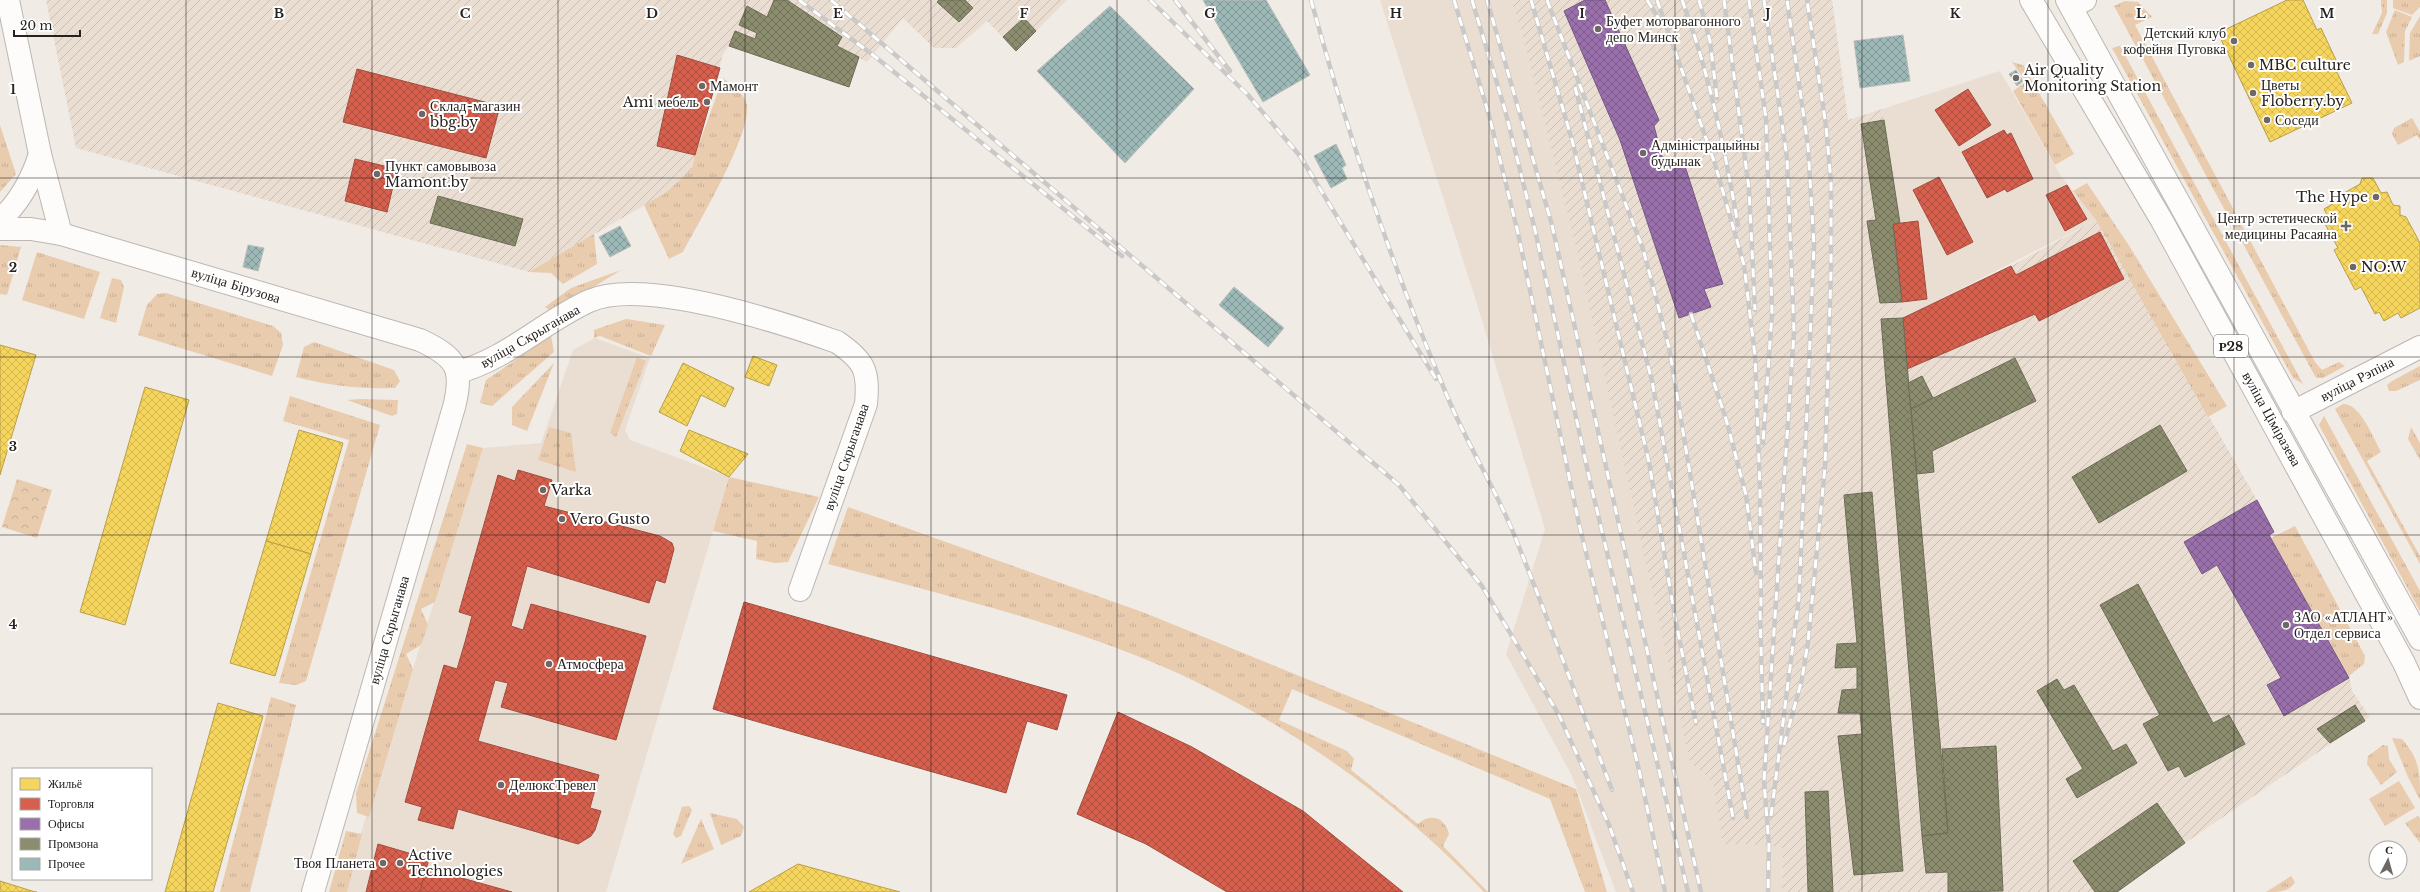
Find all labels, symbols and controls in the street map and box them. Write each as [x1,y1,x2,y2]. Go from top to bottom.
text: B [274,5,284,22]
text: C [460,5,471,22]
text: D [646,5,658,22]
text: E [833,5,843,22]
text: F [1020,5,1029,22]
text: G [1204,5,1216,22]
text: H [1390,5,1402,22]
text: I [1579,5,1585,22]
text: J [1762,5,1771,22]
text: K [1950,5,1961,22]
text: L [2136,5,2146,22]
text: M [2320,5,2335,22]
scale bar [14,12,80,38]
place label: Буфет моторвагонного депо Минск [1606,12,1741,46]
text: 20 m [20,18,52,33]
marker: Буфет моторвагонного депо Минск [1593,24,1603,34]
place label: Детский клуб кофейня Пуговка [2123,24,2227,58]
marker: Детский клуб кофейня Пуговка [2229,36,2239,46]
place label: MBC culture [2259,56,2351,74]
marker: MBC culture [2246,60,2256,70]
place label: Air Quality Monitoring Station [2023,61,2161,95]
marker: Air Quality Monitoring Station [2011,73,2021,83]
place label: Цветы Floberry.by [2261,76,2344,110]
place label: Мамонт [710,77,758,95]
text: 1 [10,81,16,98]
marker: Мамонт [697,81,707,91]
marker: Цветы Floberry.by [2248,88,2258,98]
place label: Ami мебель [622,93,699,111]
place label: Склад-магазин bbg.by [429,97,521,131]
marker: Ami мебель [702,97,712,107]
marker: Склад-магазин bbg.by [417,109,427,119]
place label: Соседи [2275,111,2319,129]
marker: Соседи [2262,115,2272,125]
place label: Адміністрацыйны будынак [1651,136,1760,170]
marker: Адміністрацыйны будынак [1638,148,1648,158]
place label: Пункт самовывоза Mamont.by [385,157,497,191]
marker: Пункт самовывоза Mamont.by [372,169,382,179]
place label: The Hype [2296,188,2368,206]
marker: The Hype [2371,192,2381,202]
place label: Центр эстетической медицины Расаяна [2217,209,2338,243]
marker: Центр эстетической медицины Расаяна [2340,220,2352,232]
place label: NO:W [2361,258,2407,276]
text: 2 [9,259,17,276]
marker: NO:W [2348,262,2358,272]
street label: вуліца Бірузова [189,263,283,307]
street label: вуліца Скрыганава [477,300,584,372]
road number: Р28 [2214,335,2248,357]
street label: вуліца Рэпіна [2317,352,2398,405]
street label: вуліца Ціміразева [2239,369,2306,470]
street label: вуліца Скрыганава [819,400,873,513]
text: 3 [9,438,17,455]
place label: Varka [550,481,592,499]
marker: Varka [538,485,548,495]
place label: Vero Gusto [569,510,650,528]
marker: Vero Gusto [557,514,567,524]
street label: вуліца Скрыганава [365,573,413,686]
place label: ЗАО «АТЛАНТ» Отдел сервиса [2294,608,2393,642]
text: 4 [9,616,18,633]
marker: ЗАО «АТЛАНТ» Отдел сервиса [2281,620,2291,630]
place label: Атмосфера [557,655,624,673]
marker: Атмосфера [544,659,554,669]
legend [12,768,152,880]
text: Жильё [48,776,82,791]
place label: ДелюксТревел [509,776,596,794]
marker: ДелюксТревел [496,780,506,790]
text: Торговля [48,796,95,811]
text: Офисы [48,816,84,831]
text: Промзона [48,836,99,851]
north arrow [2368,840,2408,880]
text: С [2384,843,2394,857]
place label: Active Technologies [407,846,503,880]
place label: Твоя Планета [294,854,376,872]
text: Прочее [48,856,85,871]
marker: Твоя Планета [378,858,388,868]
marker: Active Technologies [395,858,405,868]

